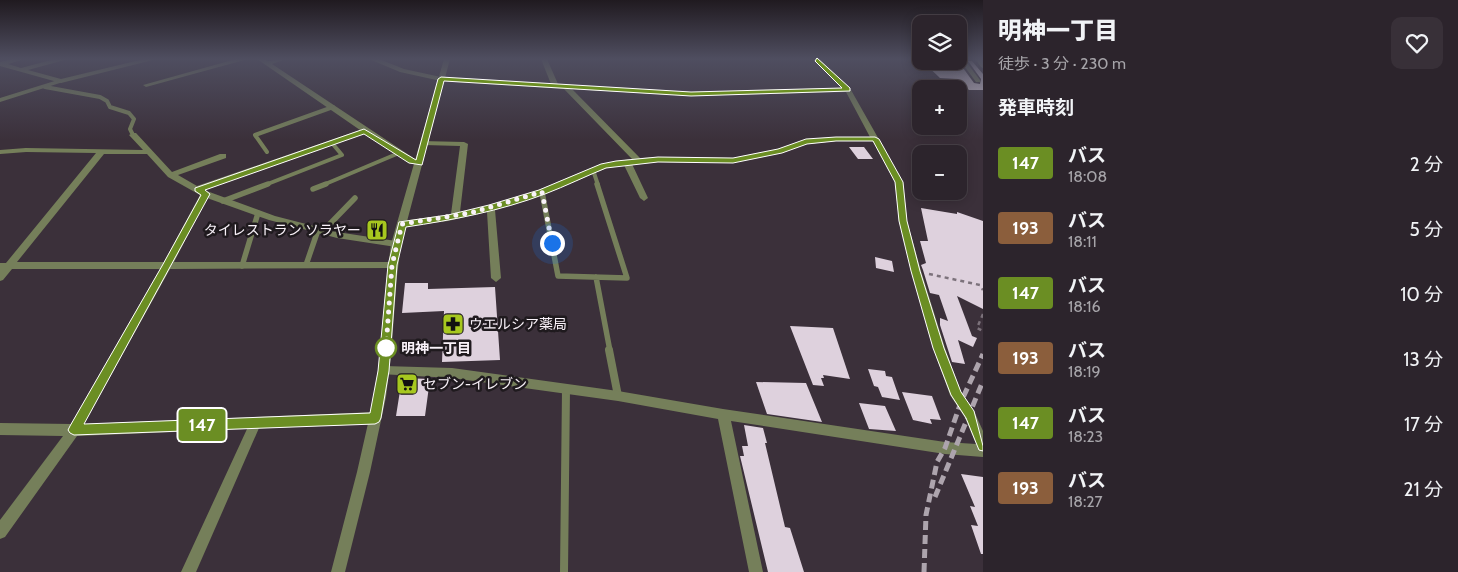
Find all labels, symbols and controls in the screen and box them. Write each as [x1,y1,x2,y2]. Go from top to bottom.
map controls [912,15,967,200]
button: layers [912,15,967,70]
text: 明神一丁目 [998,16,1118,45]
button: heart [1391,17,1443,69]
text: 徒歩 · 3 分 · 230 m [998,54,1126,73]
button: + [912,80,967,135]
text: 発車時刻 [998,96,1074,119]
text: バス [1068,144,1106,167]
button: − [912,145,967,200]
text: 147 [1012,152,1039,174]
text: 2 分 [1410,153,1443,176]
text: 18:08 [1068,167,1107,186]
text: バス [1068,209,1106,232]
text: 193 [1012,217,1039,239]
restaurant icon: タイレストラン ソラヤー [365,218,389,242]
text: 5 分 [1409,218,1443,241]
place label: タイレストラン ソラヤー [204,221,361,239]
your location [540,231,565,256]
text: 18:11 [1068,232,1097,251]
text: バス [1068,274,1106,297]
text: 147 [1012,282,1039,304]
text: 10 分 [1400,283,1443,306]
text: 18:16 [1068,297,1101,316]
pharmacy icon: ウエルシア薬局 [441,312,465,336]
place label: ウエルシア薬局 [469,315,567,333]
marker: 明神一丁目 [375,337,397,359]
place label: 明神一丁目 [401,339,471,357]
text: バス [1068,339,1106,362]
text: 193 [1012,347,1039,369]
text: 13 分 [1403,348,1443,371]
text: 18:19 [1068,362,1101,381]
supermarket icon: セブン-イレブン [395,372,419,396]
place label: セブン-イレブン [423,375,527,393]
text: バス [1068,404,1106,427]
line badge: 147 [173,409,231,441]
text: 147 [1012,412,1039,434]
text: 17 分 [1404,413,1443,436]
text: 147 [188,414,216,436]
text: 18:23 [1068,427,1103,446]
text: バス [1068,469,1106,492]
text: 193 [1012,477,1039,499]
text: 21 分 [1404,478,1443,501]
text: 18:27 [1068,492,1103,511]

